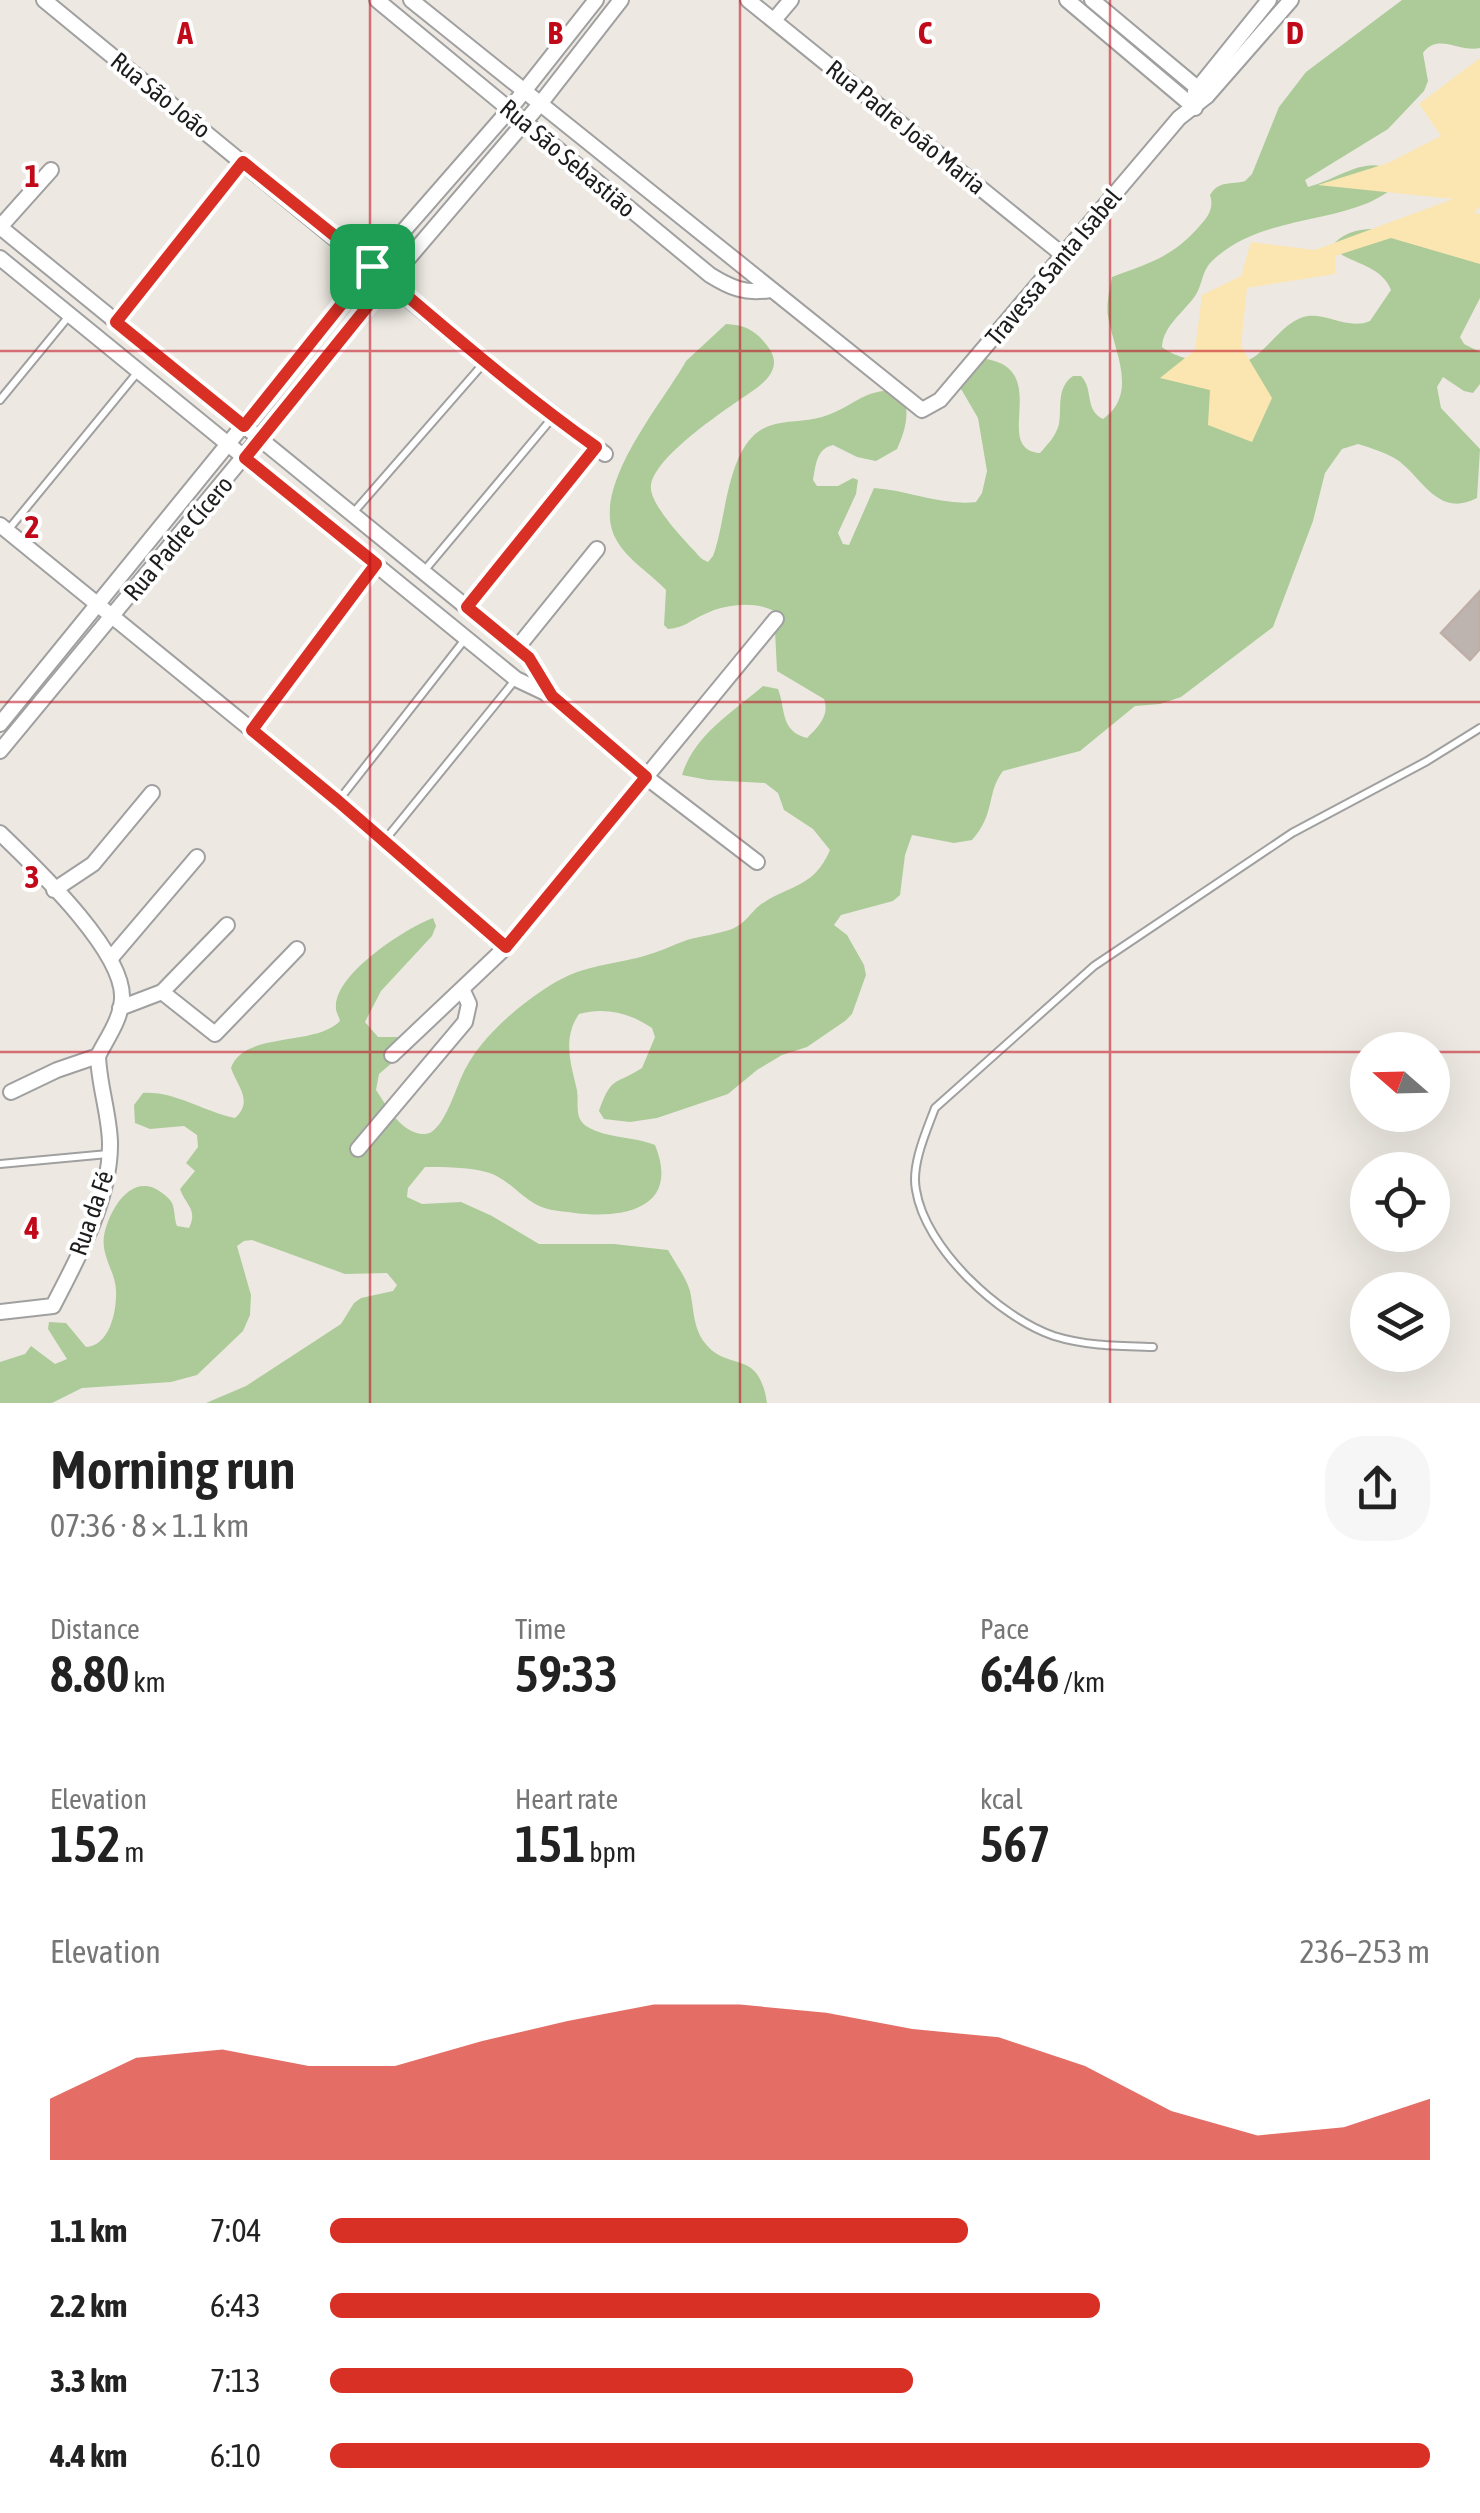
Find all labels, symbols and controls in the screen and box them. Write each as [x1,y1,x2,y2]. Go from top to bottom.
text: A [176,14,193,51]
text: B [547,14,563,51]
text: C [918,14,933,51]
text: D [1286,14,1304,51]
street label: Rua São João [106,46,216,144]
street label: Rua Padre João Maria [821,54,991,200]
street label: Rua São Sebastião [495,93,641,223]
text: 1 [24,157,40,194]
street label: Travessa Santa Isabel [980,183,1127,351]
pin [330,224,415,309]
icon: arrive [345,239,400,294]
street label: Rua Padre Cícero [118,470,238,606]
text: 2 [24,508,40,545]
text: 3 [24,858,40,895]
north arrow [1350,1032,1450,1132]
map controls [1350,1032,1450,1372]
button: locate [1350,1152,1450,1252]
street label: Rua da Fé [64,1167,118,1259]
text: 4 [23,1209,40,1246]
button: layers [1350,1272,1450,1372]
button: share [1325,1436,1430,1541]
text: Morning run [50,1438,296,1501]
text: 07:36 · 8 × 1.1 km [50,1507,249,1544]
text: Distance [50,1613,140,1645]
text: Time [515,1613,566,1645]
text: Pace [980,1613,1029,1645]
text: 8.80 [50,1645,129,1703]
text: 59:33 [515,1645,618,1703]
text: 6:46 [980,1645,1059,1703]
text: km [129,1666,166,1698]
text: /km [1059,1666,1105,1698]
text: Elevation [50,1783,147,1815]
text: Heart rate [515,1783,618,1815]
text: kcal [980,1783,1023,1815]
text: 152 [50,1815,121,1873]
text: 151 [515,1815,586,1873]
text: 567 [980,1815,1051,1873]
text: m [121,1836,145,1868]
text: bpm [586,1836,636,1868]
text: Elevation [50,1933,161,1970]
text: 236–253 m [1300,1933,1430,1970]
text: 1.1 km [50,2212,127,2249]
text: 7:04 [210,2212,261,2249]
text: 2.2 km [50,2287,127,2324]
text: 6:43 [210,2287,261,2324]
text: 3.3 km [50,2362,127,2399]
text: 7:13 [210,2362,261,2399]
text: 4.4 km [50,2437,127,2474]
text: 6:10 [210,2437,261,2474]

